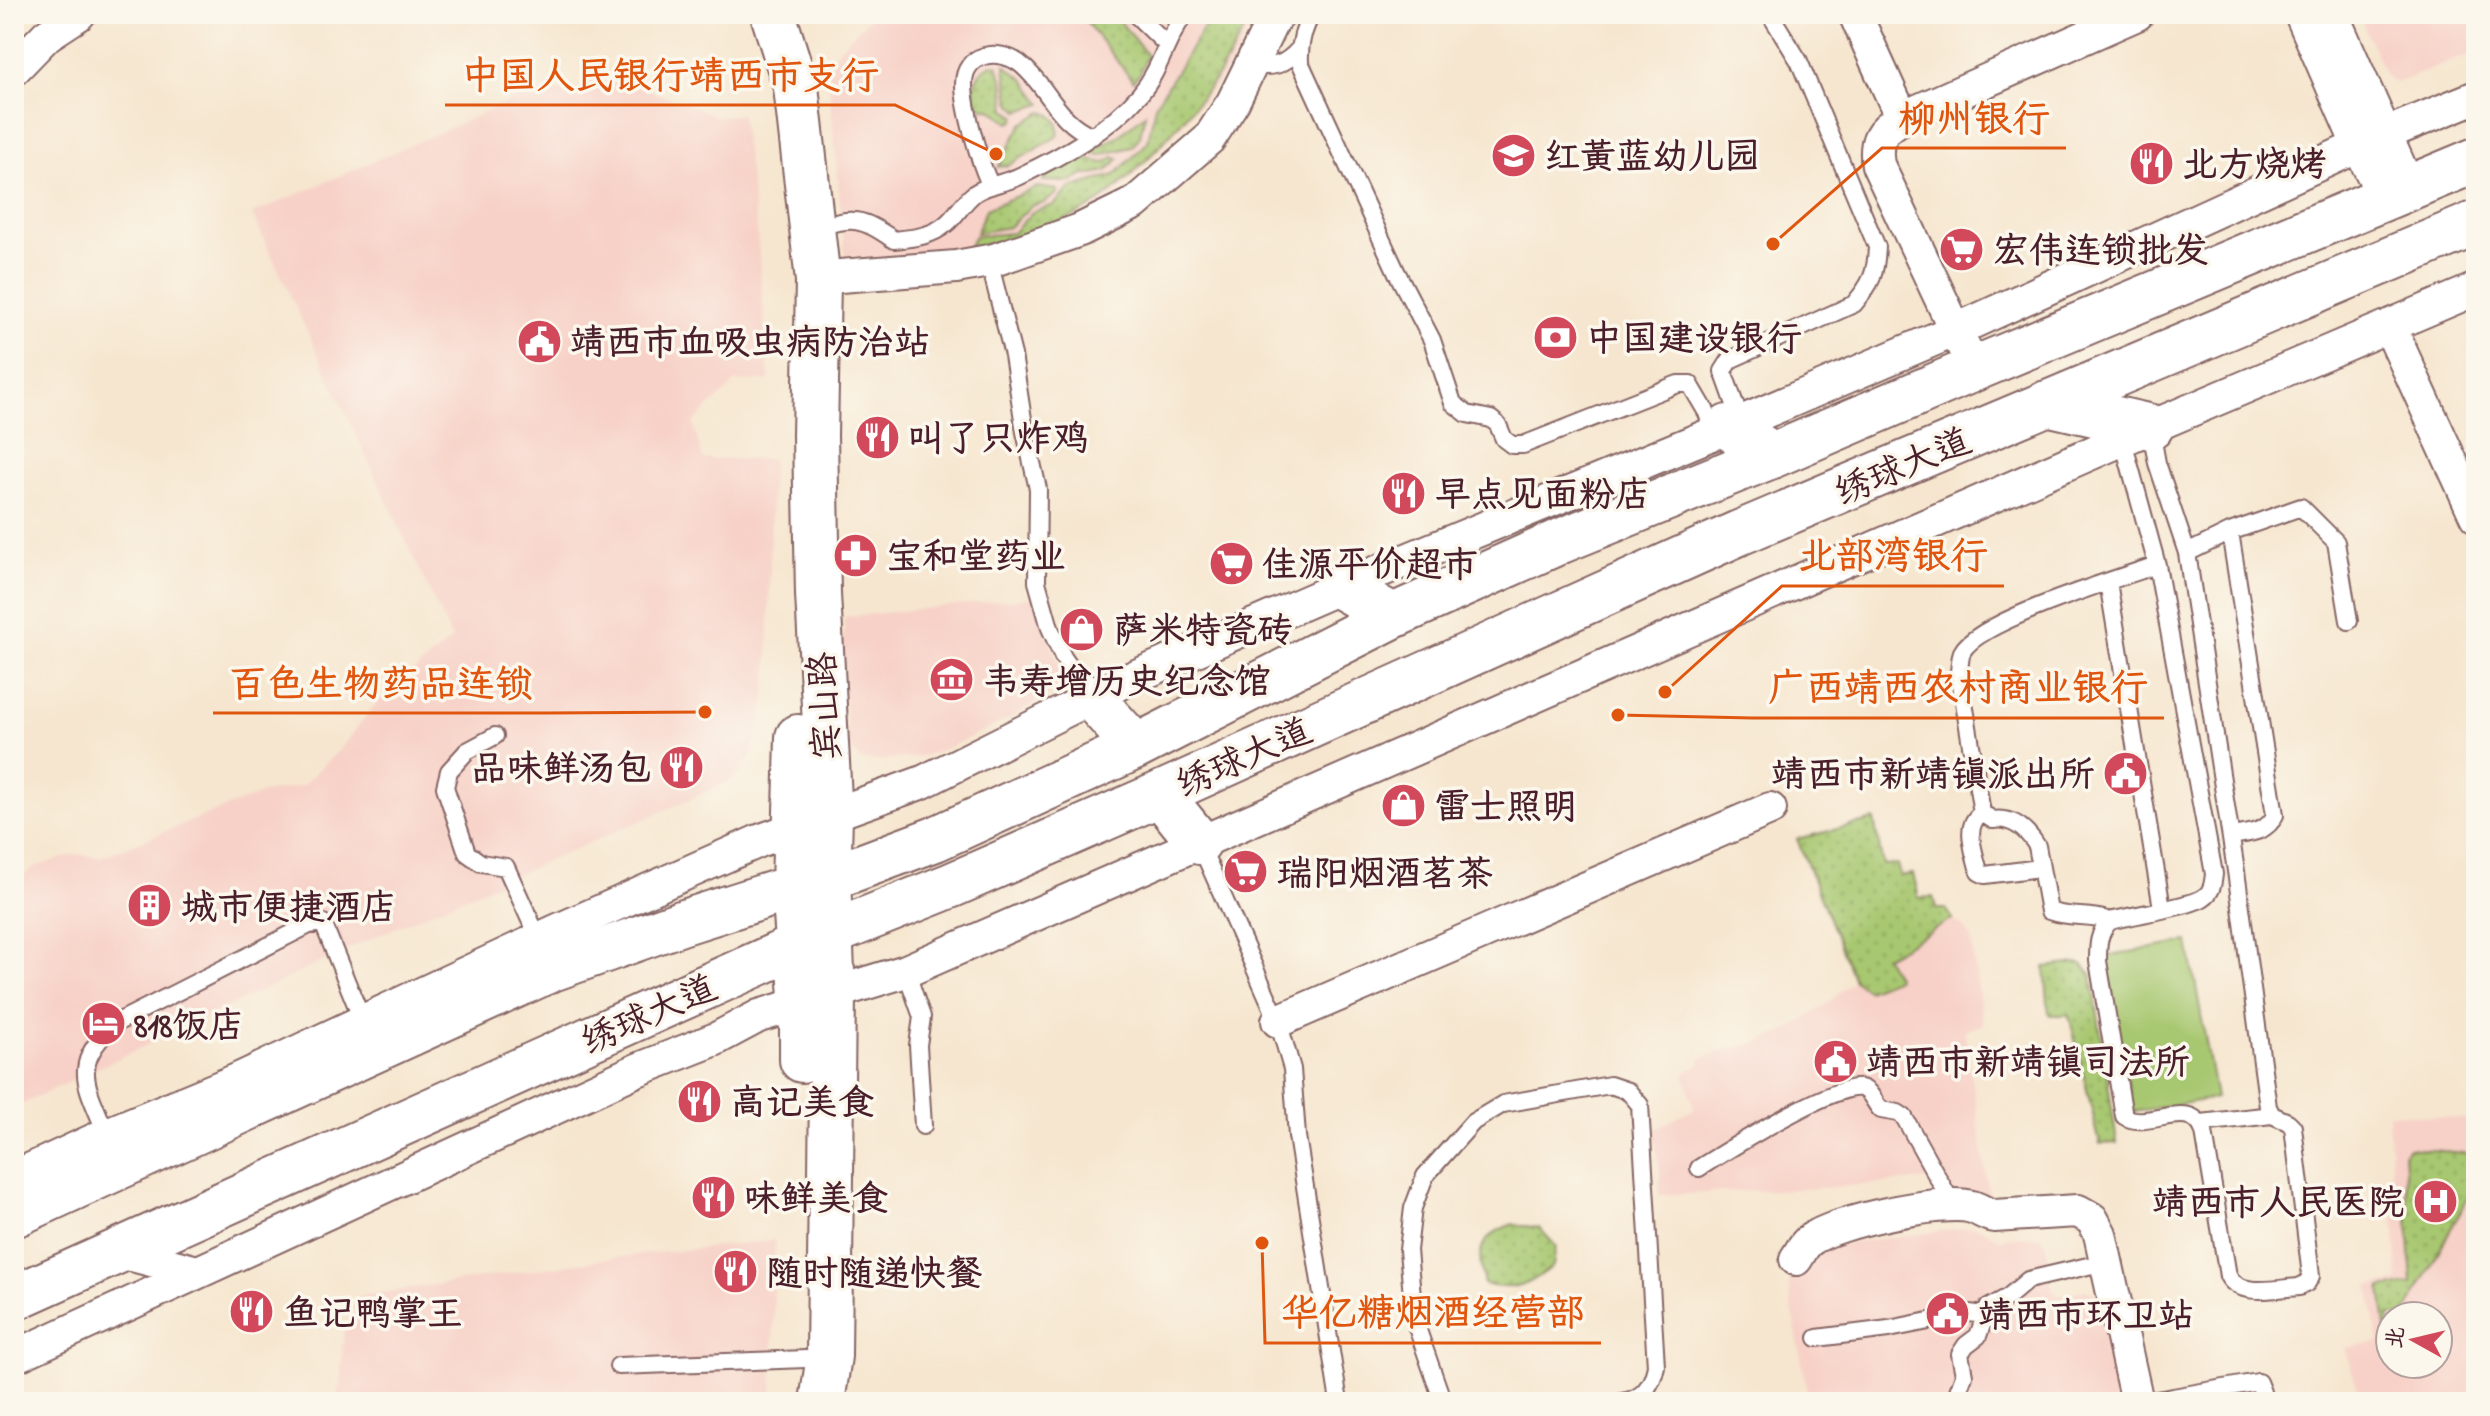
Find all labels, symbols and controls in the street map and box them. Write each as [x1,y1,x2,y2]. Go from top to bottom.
callout: 中国人民银行靖西市支行 [445,43,895,105]
text: 中国人民银行靖西市支行 [461,51,879,107]
callout: 柳州银行 [1882,86,2066,148]
text: 柳州银行 [1898,94,2050,150]
school or university icon: 红黄蓝幼儿园 [1489,131,1537,179]
place label: 红黄蓝幼儿园 [1544,133,1760,186]
restaurant icon: 北方烧烤 [2127,139,2175,187]
place label: 北方烧烤 [2182,141,2326,194]
supermarket icon: 宏伟连锁批发 [1938,225,1986,273]
place label: 宏伟连锁批发 [1993,227,2209,280]
bank icon: 中国建设银行 [1531,313,1579,361]
place label: 中国建设银行 [1586,315,1802,368]
public building icon: 靖西市血吸虫病防治站 [515,317,563,365]
place label: 靖西市血吸虫病防治站 [570,319,930,372]
restaurant icon: 叫了只炸鸡 [853,413,901,461]
place label: 叫了只炸鸡 [908,415,1088,468]
street label: 绣球大道 [1827,417,1980,522]
restaurant icon: 早点见面粉店 [1380,469,1428,517]
place label: 早点见面粉店 [1435,471,1651,524]
callout: 北部湾银行 [1782,524,2004,586]
pharmacy icon: 宝和堂药业 [831,531,879,579]
text: 北部湾银行 [1798,531,1988,587]
place label: 宝和堂药业 [886,533,1066,586]
supermarket icon: 佳源平价超市 [1207,539,1255,587]
place label: 佳源平价超市 [1262,541,1478,594]
shop icon: 萨米特瓷砖 [1058,605,1106,653]
place label: 萨米特瓷砖 [1113,607,1293,660]
street label: 宾山路 [798,650,857,761]
callout: 百色生物药品连锁 [213,651,549,713]
museum icon: 韦寿增历史纪念馆 [928,656,976,704]
callout: 广西靖西农村商业银行 [1752,656,2164,718]
place label: 韦寿增历史纪念馆 [983,658,1271,711]
text: 百色生物药品连锁 [229,659,533,715]
text: 广西靖西农村商业银行 [1768,663,2148,719]
street label: 绣球大道 [1168,707,1321,814]
restaurant icon: 品味鲜汤包 [658,743,706,791]
place label: 品味鲜汤包 [471,745,651,798]
public building icon: 靖西市新靖镇派出所 [2102,749,2150,797]
place label: 靖西市新靖镇派出所 [1771,751,2095,804]
shop icon: 雷士照明 [1379,781,1427,829]
place label: 雷士照明 [1434,783,1578,836]
supermarket icon: 瑞阳烟酒茗茶 [1222,848,1270,896]
place label: 瑞阳烟酒茗茶 [1277,850,1493,903]
building icon: 城市便捷酒店 [126,882,174,930]
place label: 城市便捷酒店 [181,884,397,937]
street label: 绣球大道 [573,964,726,1071]
hotel icon: 818饭店 [79,1000,127,1048]
place label: 818饭店 [134,1002,244,1055]
public building icon: 靖西市新靖镇司法所 [1811,1037,1859,1085]
place label: 靖西市新靖镇司法所 [1866,1039,2190,1092]
restaurant icon: 高记美食 [675,1077,723,1125]
place label: 高记美食 [730,1079,874,1132]
restaurant icon: 味鲜美食 [689,1173,737,1221]
place label: 味鲜美食 [744,1175,888,1228]
hospital icon: 靖西市人民医院 [2411,1177,2459,1225]
place label: 靖西市人民医院 [2152,1179,2404,1232]
restaurant icon: 随时随递快餐 [711,1248,759,1296]
place label: 随时随递快餐 [766,1250,982,1303]
callout: 华亿糖烟酒经营部 [1265,1281,1601,1343]
restaurant icon: 鱼记鸭掌王 [228,1288,276,1336]
text: 华亿糖烟酒经营部 [1281,1288,1585,1344]
place label: 鱼记鸭掌王 [283,1290,463,1343]
public building icon: 靖西市环卫站 [1923,1290,1971,1338]
place label: 靖西市环卫站 [1978,1292,2194,1345]
north arrow [2374,1300,2454,1380]
text: 北 [2380,1325,2415,1351]

